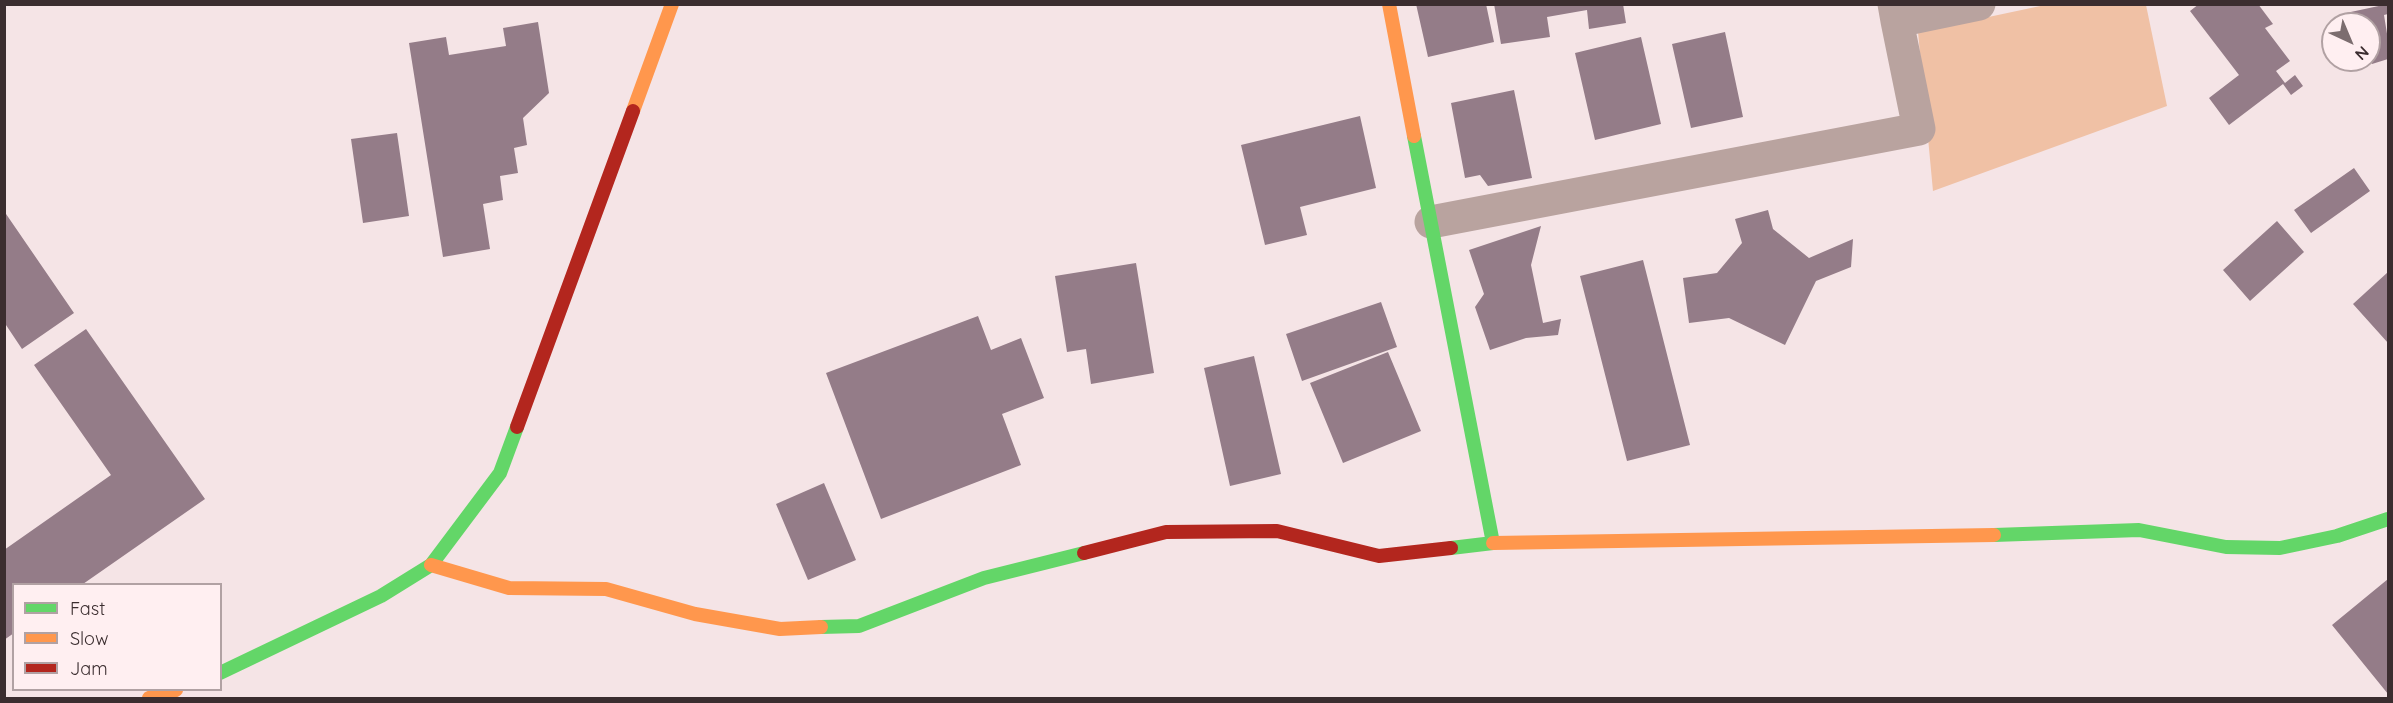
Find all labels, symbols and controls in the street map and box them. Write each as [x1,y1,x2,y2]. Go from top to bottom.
north arrow [2321,12,2381,72]
text: N [2351,42,2373,65]
legend [12,583,222,691]
text: Fast [70,597,105,620]
text: Slow [70,627,108,650]
text: Jam [70,657,108,680]

